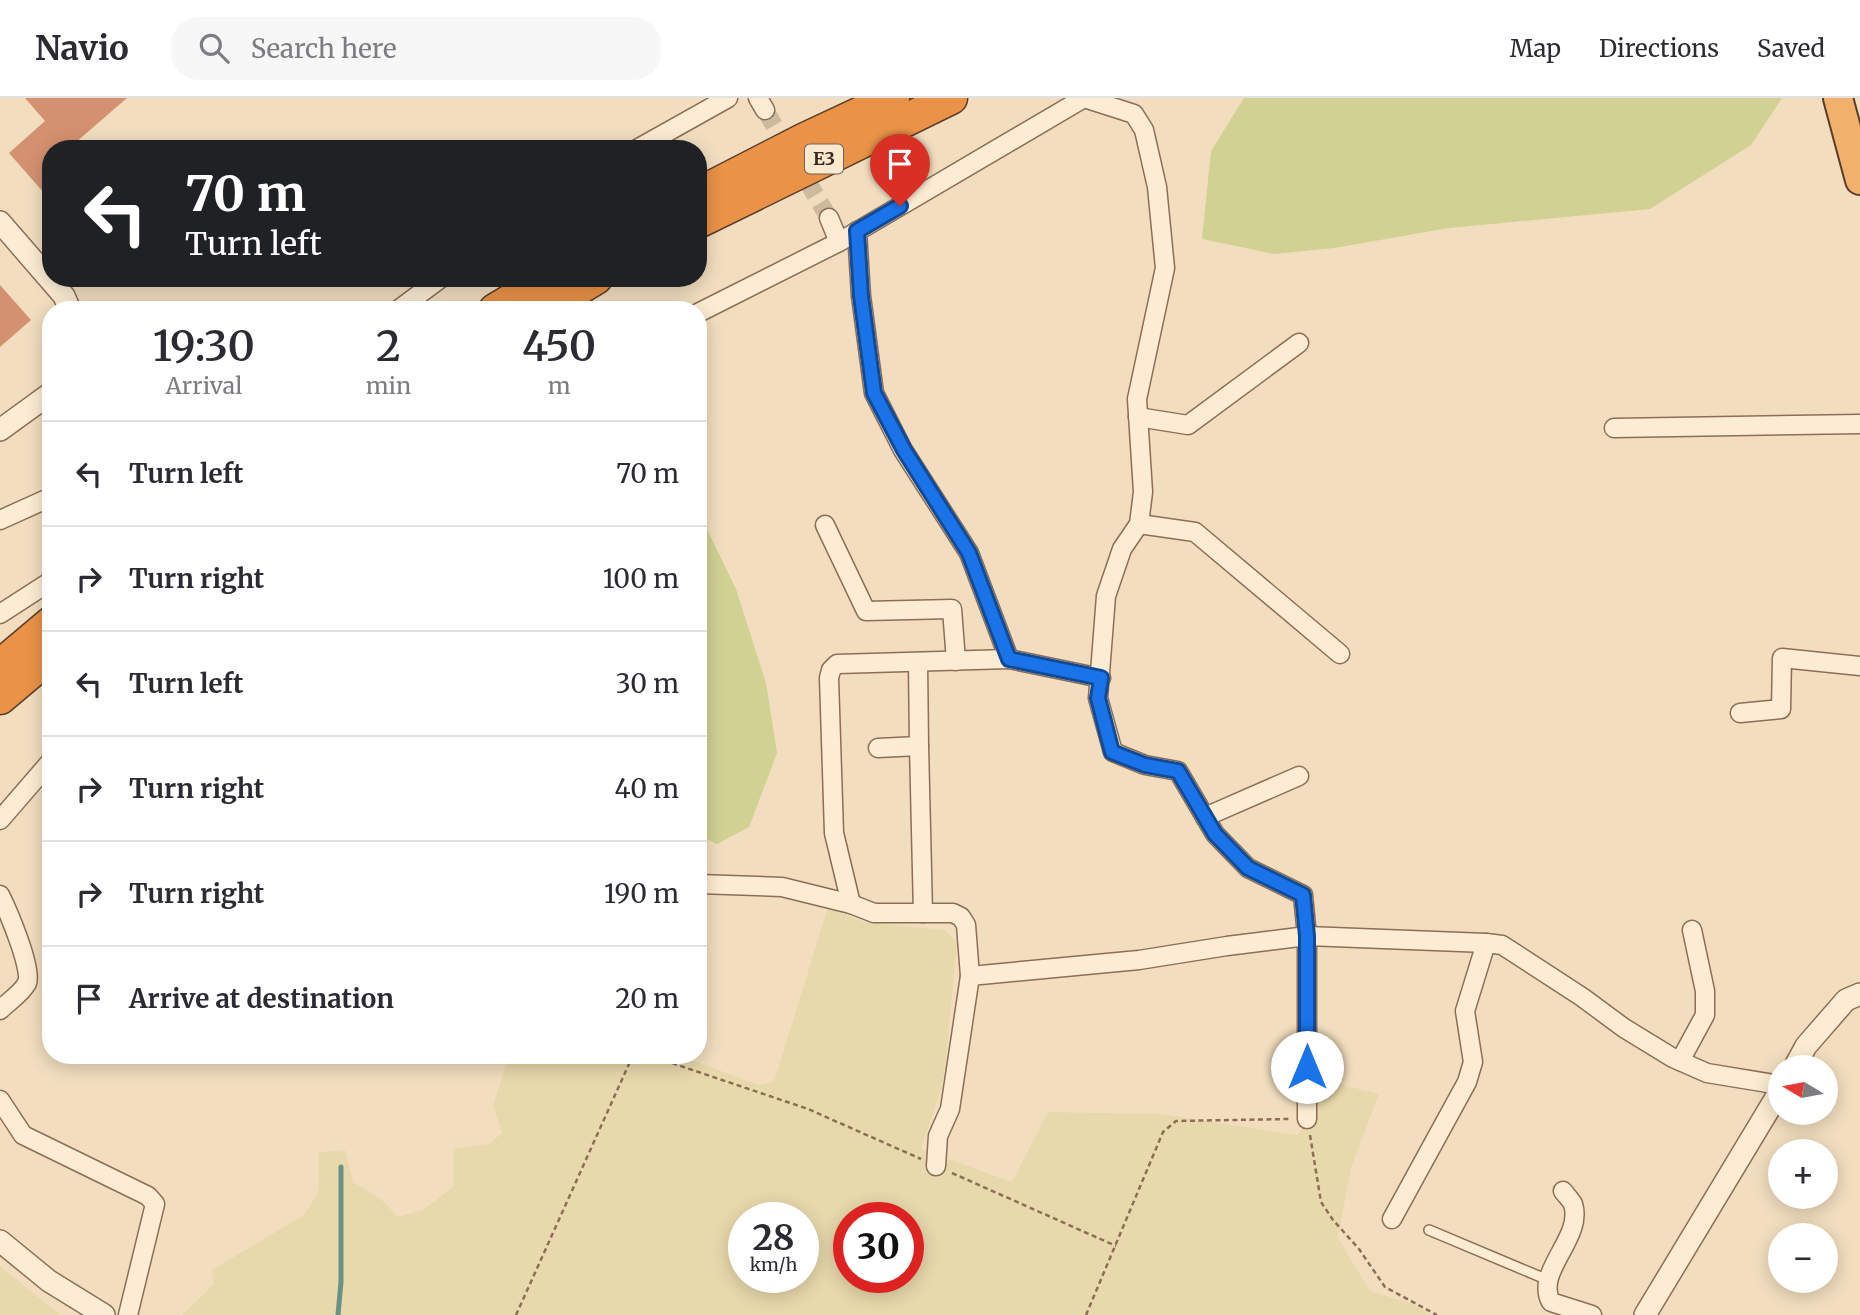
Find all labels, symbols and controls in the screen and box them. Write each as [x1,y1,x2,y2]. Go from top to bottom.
search box [171,17,661,80]
text: Navio [35,28,129,69]
icon: search [195,29,233,67]
text: Search here [251,32,396,65]
text: Map [1510,33,1561,64]
text: Directions [1599,33,1719,64]
text: Saved [1757,33,1825,64]
pin [870,134,930,206]
road number: E3 [805,144,843,174]
icon: arrive [881,145,919,183]
text: 70 m [185,163,306,224]
icon: left [70,168,161,259]
text: Turn left [185,224,322,264]
text: 19:30 [153,320,255,372]
text: 2 [376,320,401,372]
text: 450 [522,320,596,372]
text: Arrival [165,371,242,400]
text: min [366,371,411,400]
text: m [548,371,571,400]
icon: left [70,455,108,493]
text: Turn left [129,457,243,490]
text: 70 m [616,457,679,490]
icon: right [70,560,108,598]
text: Turn right [129,562,264,595]
text: 100 m [603,562,679,595]
icon: left [70,665,108,703]
text: Turn left [129,667,243,700]
text: 30 m [616,667,679,700]
icon: right [70,770,108,808]
text: Turn right [129,772,264,805]
text: 40 m [615,772,679,805]
icon: right [70,875,108,913]
text: Turn right [129,877,264,910]
text: 190 m [604,877,679,910]
icon: arrive [70,980,108,1018]
text: Arrive at destination [129,982,394,1015]
text: 20 m [615,982,679,1015]
position arrow [1270,1030,1344,1104]
north arrow [1768,1055,1838,1125]
map controls [1768,1055,1838,1293]
button: + [1768,1139,1838,1209]
speed limit sign: 30 [833,1202,924,1293]
text: 28 [752,1216,795,1260]
button: − [1768,1223,1838,1293]
text: km/h [750,1253,797,1276]

